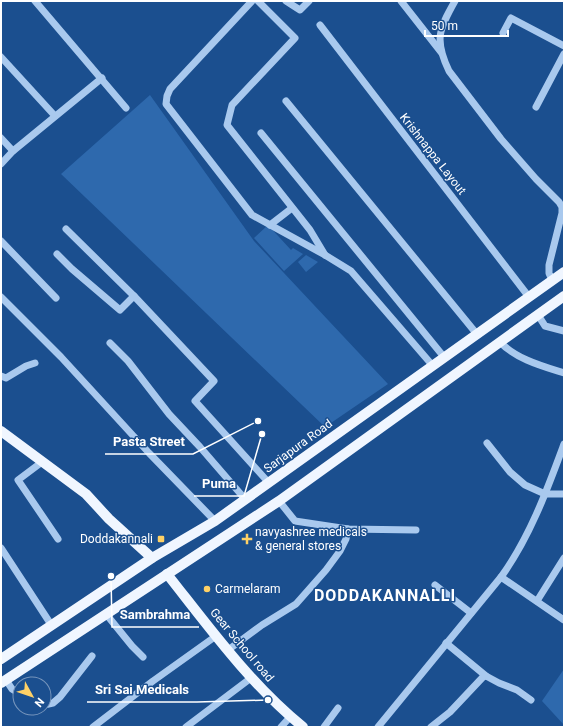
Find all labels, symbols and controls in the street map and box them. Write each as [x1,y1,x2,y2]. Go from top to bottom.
scale bar [425,12,508,38]
text: 50 m [431,19,458,33]
street label: Krishnappa Layout [397,111,469,198]
street label: Sarjapura Road [261,416,335,476]
callout: Pasta Street [105,429,193,454]
text: Pasta Street [113,434,186,449]
callout: Puma [194,471,244,496]
text: Puma [202,476,236,491]
place label: navyashree medicals & general stores [255,525,367,553]
place label: Doddakannali [80,532,153,546]
marker: Doddakannali [156,534,166,544]
marker: navyashree medicals & general stores [242,534,252,544]
place label: Carmelaram [215,582,281,596]
marker: Carmelaram [202,584,212,594]
district label: DODDAKANNALLI [314,586,456,605]
callout: Sambrahma [112,602,199,627]
street label: Gear School road [207,605,277,685]
text: Sambrahma [120,607,190,622]
north arrow [12,676,52,716]
callout: Sri Sai Medicals [87,677,197,702]
text: Sri Sai Medicals [95,682,189,697]
text: N [32,695,47,709]

